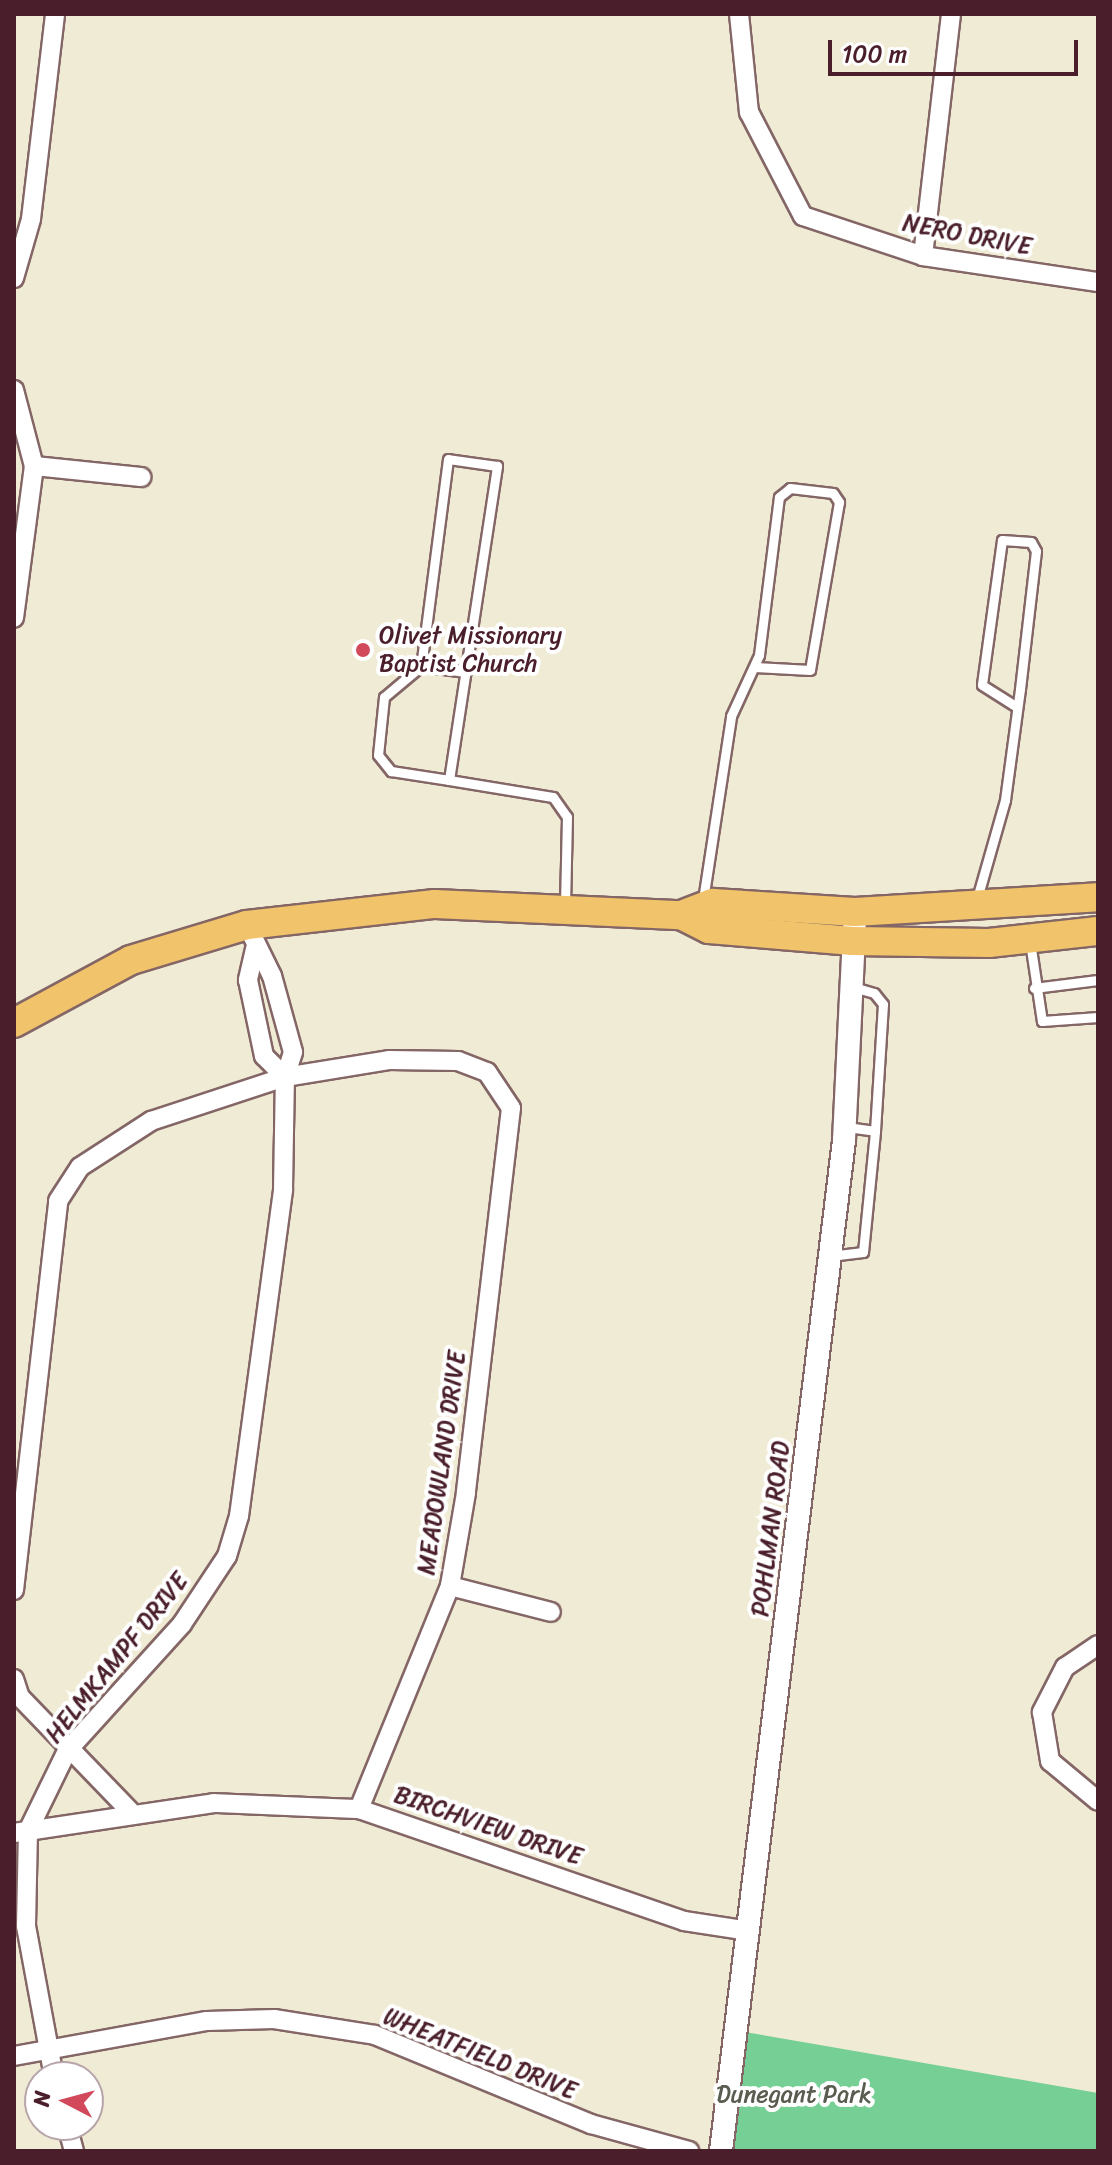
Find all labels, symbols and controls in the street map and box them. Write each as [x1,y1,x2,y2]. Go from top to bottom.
scale bar [832,24,1082,74]
text: 100 m [842,33,907,75]
street label: NERO DRIVE [899,208,1035,262]
place label: Olivet Missionary Baptist Church [379,622,562,678]
marker: Olivet Missionary Baptist Church [354,641,372,659]
street label: MEADOWLAND DRIVE [412,1348,472,1578]
street label: POHLMAN ROAD [746,1440,796,1618]
street label: HELMKAMPF DRIVE [40,1567,194,1749]
street label: BIRCHVIEW DRIVE [390,1780,586,1872]
street label: WHEATFIELD DRIVE [378,2002,582,2106]
north arrow [24,2061,104,2141]
park label: Dunegant Park [716,2081,872,2109]
text: N [21,2089,62,2108]

